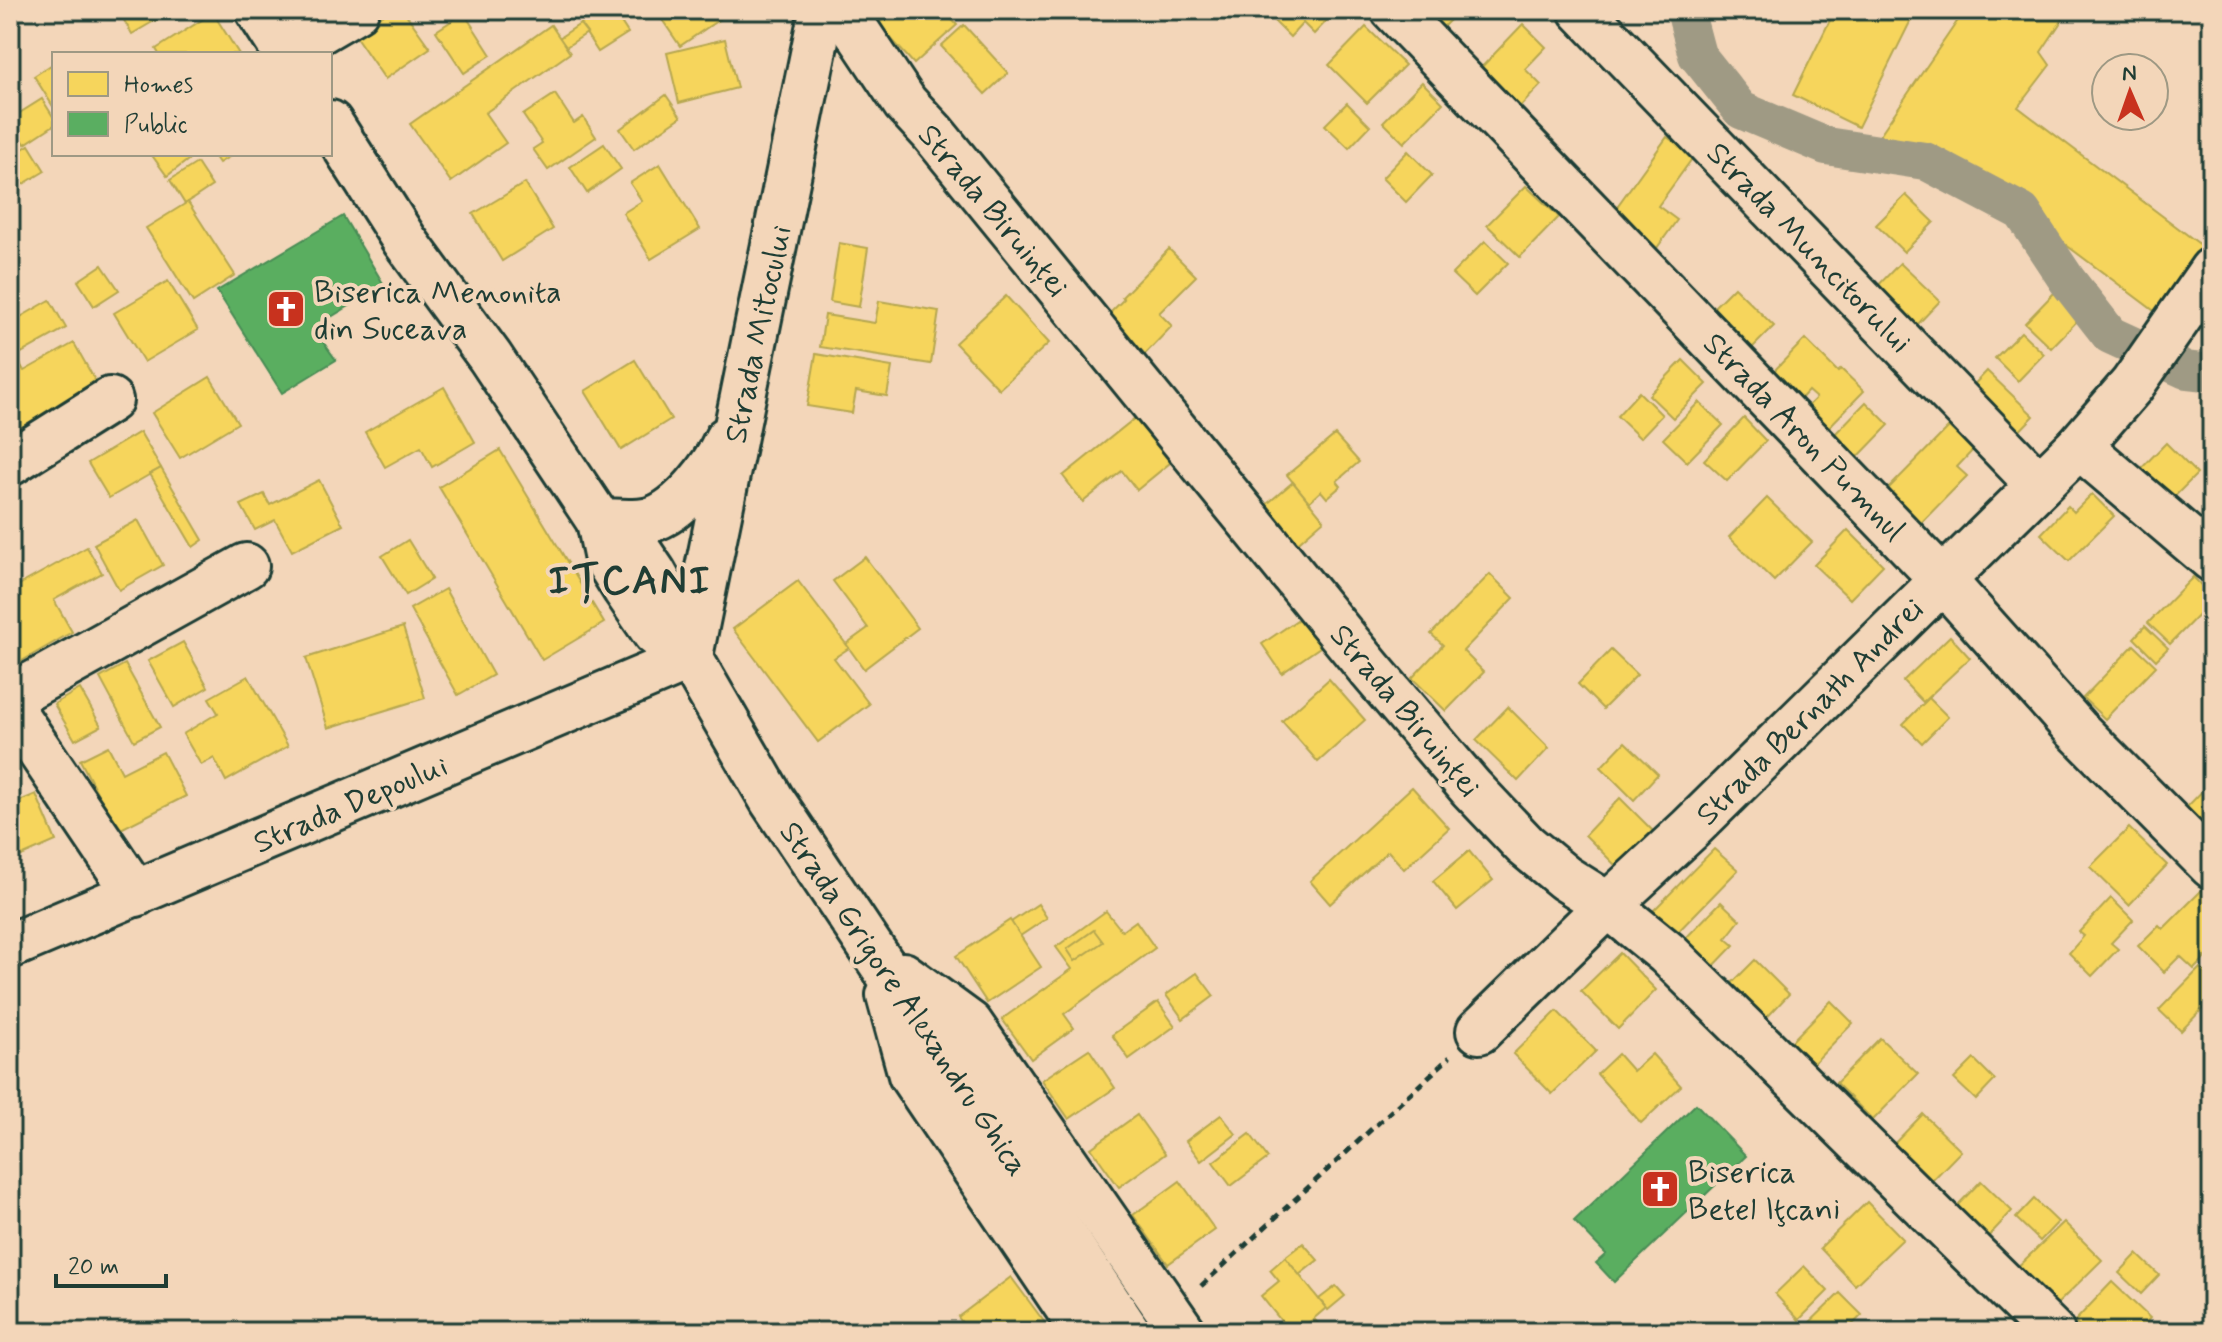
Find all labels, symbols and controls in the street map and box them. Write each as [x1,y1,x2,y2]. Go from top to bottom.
legend [52,52,332,156]
north arrow [2090,52,2170,132]
text: N [2122,60,2137,88]
text: Homes [124,70,193,101]
text: Public [124,110,188,141]
street label: Strada Biruinței [907,116,1077,307]
street label: Strada Muncitorului [1697,133,1921,363]
street label: Strada Mitocului [715,221,803,447]
place label: Biserica Menonita din Suceava [314,272,562,351]
church icon: Biserica Menonita din Suceava [265,288,307,330]
street label: Strada Aron Pumnul [1693,324,1914,551]
district label: IȚCANI [548,556,712,608]
street label: Strada Bernath Andrei [1687,589,1934,836]
street label: Strada Biruinței [1319,616,1489,807]
street label: Strada Depoului [247,745,454,865]
street label: Strada Grigore Alexandru Ghica [769,814,1038,1185]
place label: Biserica Betel Iţcani [1688,1152,1840,1231]
church icon: Biserica Betel Iţcani [1639,1168,1681,1210]
scale bar [56,1238,166,1288]
text: 20 m [68,1252,119,1283]

